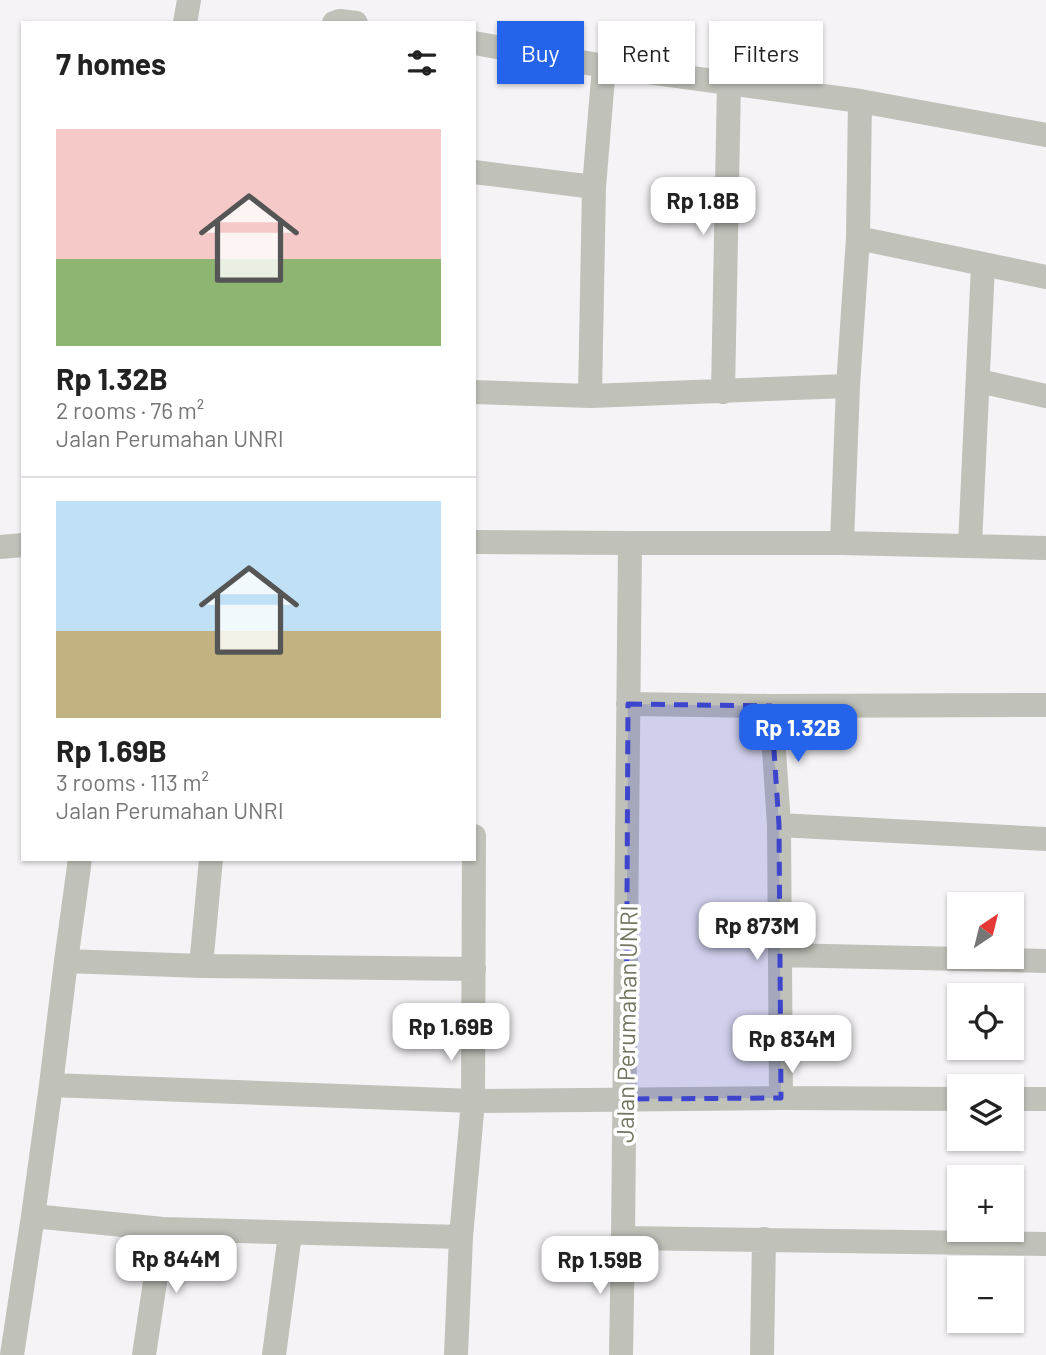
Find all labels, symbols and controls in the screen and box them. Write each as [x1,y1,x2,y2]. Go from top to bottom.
chip: Buy [497,21,584,84]
chip: Rent [598,21,695,84]
chip: Filters [709,21,823,84]
icon: filters [403,44,441,82]
text: 7 homes [56,45,166,81]
icon: home [186,175,312,301]
pin: Rp 1.8B [638,177,768,237]
text: Rp 1.8B [667,186,739,214]
text: Rp 1.32B [56,360,168,396]
text: 2 rooms · 76 m² [56,396,204,424]
text: Jalan Perumahan UNRI [56,424,284,452]
icon: home [186,547,312,673]
pin: Rp 1.32B [726,704,870,764]
text: Rp 1.32B [755,713,841,741]
text: Rp 1.69B [56,732,167,768]
text: 3 rooms · 113 m² [56,768,209,796]
text: Jalan Perumahan UNRI [56,796,284,824]
north arrow [947,892,1024,970]
map controls [947,892,1024,1333]
pin: Rp 873M [692,902,822,962]
street label: Jalan Perumahan UNRI [609,905,643,1143]
text: Rp 873M [715,911,799,939]
button: locate [947,983,1024,1060]
pin: Rp 1.69B [379,1004,523,1063]
text: Rp 1.69B [409,1012,493,1040]
pin: Rp 834M [727,1016,857,1075]
text: Rp 834M [748,1024,836,1052]
button: layers [947,1074,1024,1151]
button: + [947,1165,1024,1242]
pin: Rp 844M [111,1236,241,1295]
pin: Rp 1.59B [528,1236,672,1296]
text: Rp 844M [132,1244,220,1272]
text: Rp 1.59B [557,1245,643,1273]
button: − [947,1256,1024,1333]

